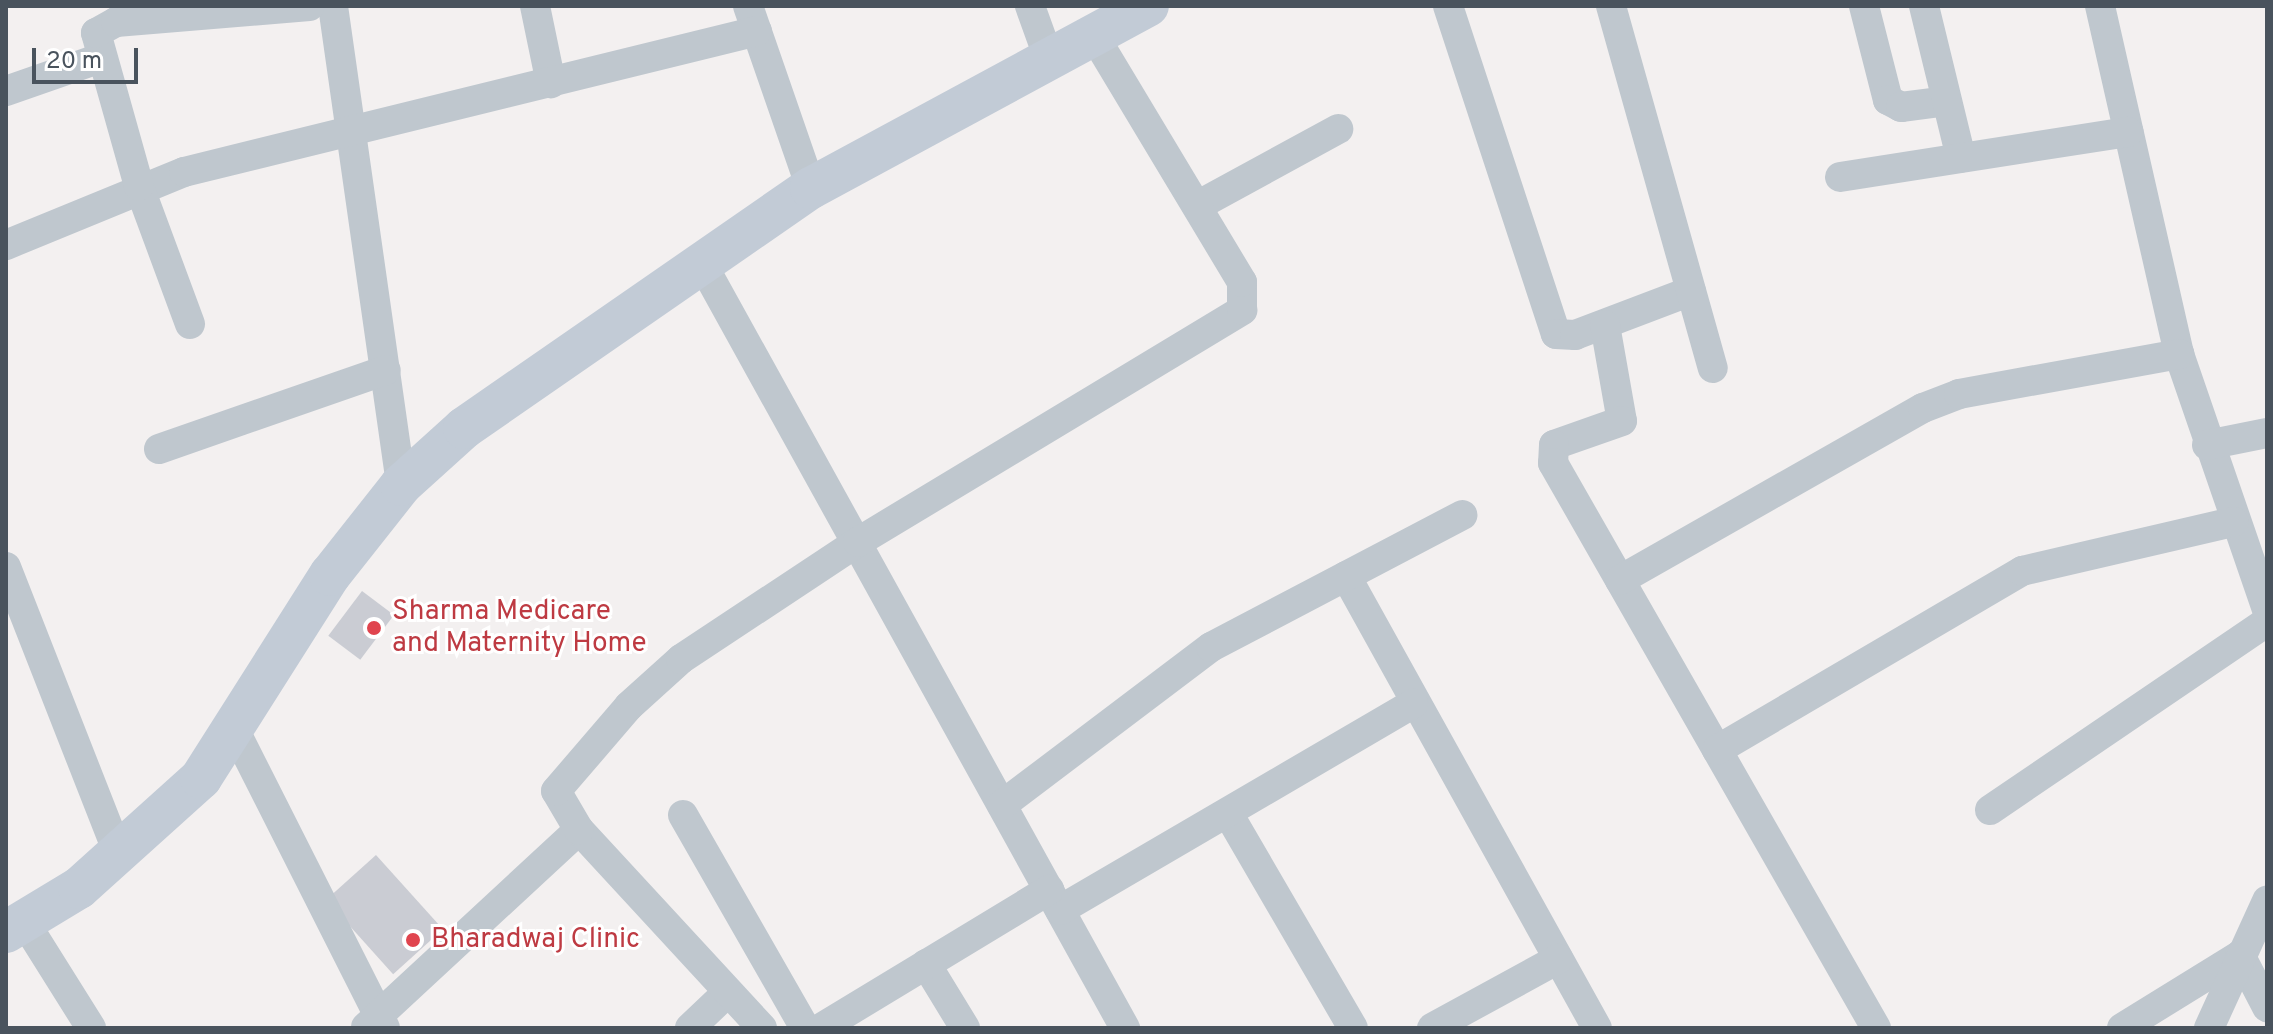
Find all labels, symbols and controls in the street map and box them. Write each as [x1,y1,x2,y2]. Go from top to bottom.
scale bar [36,32,142,82]
text: 20 m [46,47,102,77]
place label: Sharma Medicare and Maternity Home [392,595,647,661]
marker: Sharma Medicare and Maternity Home [363,617,385,639]
place label: Bharadwaj Clinic [431,923,640,957]
marker: Bharadwaj Clinic [402,929,424,951]

